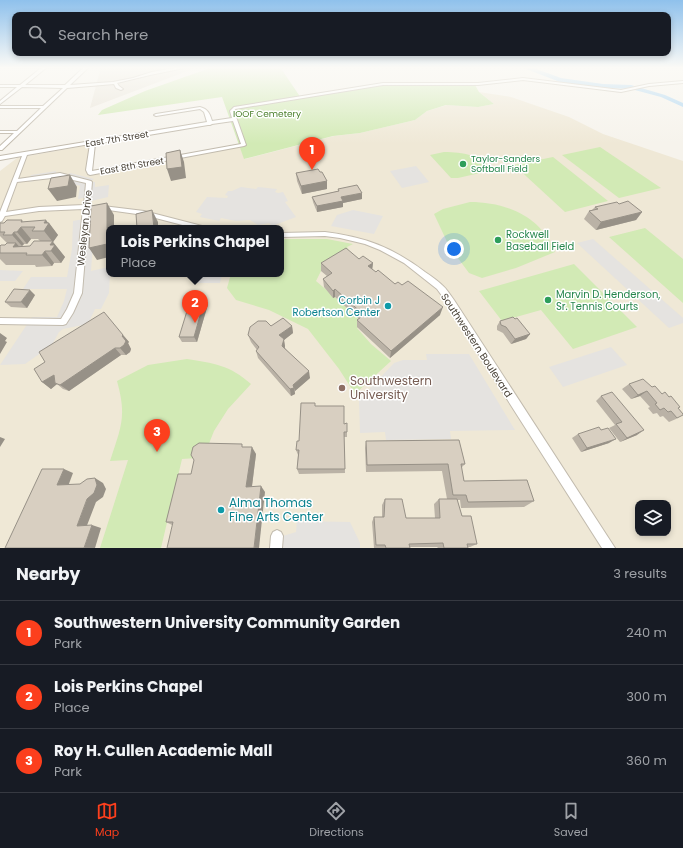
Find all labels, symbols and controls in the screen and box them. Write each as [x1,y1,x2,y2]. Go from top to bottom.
search box [12,12,671,56]
icon: search [26,23,48,45]
text: Search here [58,24,148,45]
park label: IOOF Cemetery [233,108,301,120]
street label: East 7th Street [85,128,149,150]
pin: 1 [299,137,325,170]
place label: Taylor-Sanders Softball Field [471,153,540,175]
street label: East 8th Street [99,154,165,178]
marker: Taylor-Sanders Softball Field [458,159,468,169]
street label: Wesleyan Drive [73,189,96,267]
popup [106,225,284,277]
place label: Rockwell Baseball Field [506,227,574,254]
text: Lois Perkins Chapel [121,231,269,252]
marker: Rockwell Baseball Field [493,235,503,245]
your location [444,239,464,259]
text: Place [121,253,156,272]
place label: Marvin D. Henderson, Sr. Tennis Courts [556,287,660,314]
pin: 2 [182,290,208,323]
street label: Southwestern Boulevard [437,290,516,400]
place label: Corbin J Robertson Center [293,293,380,320]
marker: Marvin D. Henderson, Sr. Tennis Courts [543,295,553,305]
marker: Corbin J Robertson Center [383,301,393,311]
place label: Southwestern University [350,372,432,403]
marker: Southwestern University [337,383,347,393]
pin: 3 [144,419,170,452]
place label: Alma Thomas Fine Arts Center [229,494,324,525]
map controls [635,500,671,536]
button: layers [635,500,671,536]
marker: Alma Thomas Fine Arts Center [216,505,226,515]
text: Nearby [16,562,80,586]
text: 3 results [613,564,667,583]
text: Southwestern University Community Garden [54,612,400,633]
text: 1 [27,623,31,642]
text: 240 m [626,623,667,642]
text: Park [54,634,82,653]
text: Lois Perkins Chapel [54,676,203,697]
text: 2 [25,687,33,706]
text: 300 m [626,687,667,706]
text: Place [54,698,89,717]
text: Roy H. Cullen Academic Mall [54,740,272,761]
text: 3 [25,751,33,770]
text: 360 m [626,751,667,770]
text: Park [54,762,82,781]
tab: Map [95,800,119,841]
tab: Directions [309,800,364,841]
tab: Saved [554,800,588,841]

